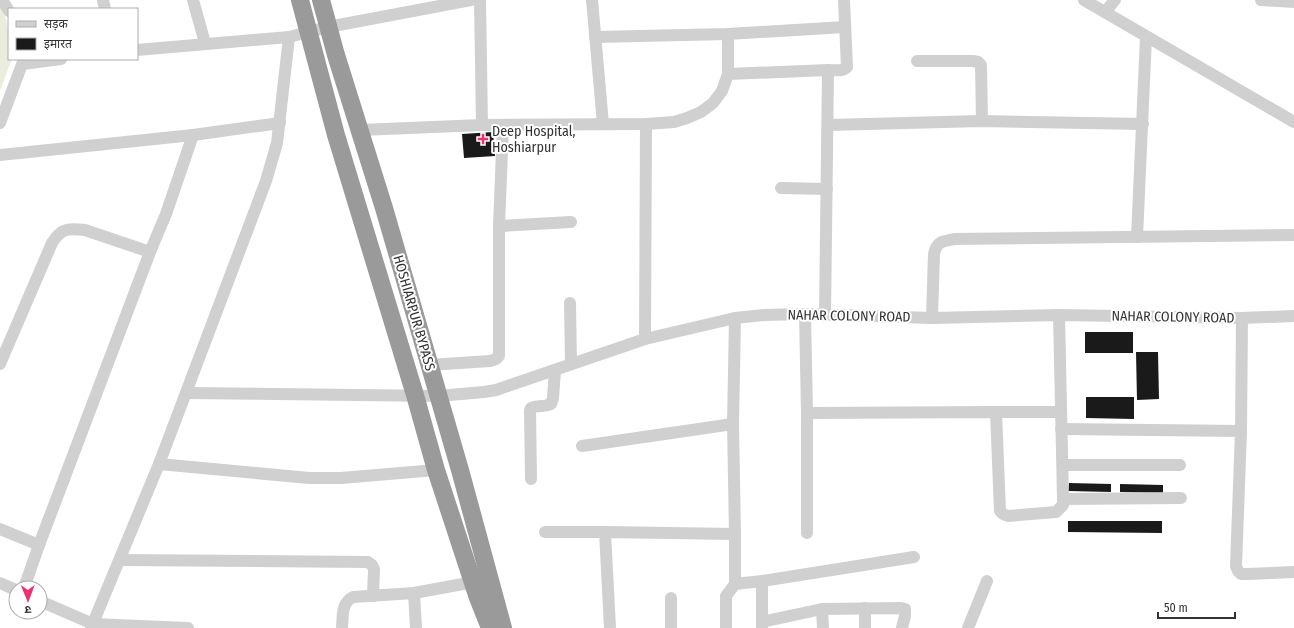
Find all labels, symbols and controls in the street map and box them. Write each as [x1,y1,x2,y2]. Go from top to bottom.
legend [8,8,138,60]
text: सड़क [44,17,69,31]
text: इमारत [44,37,73,51]
place label: Deep Hospital, Hoshiarpur [492,123,575,156]
marker: Deep Hospital, Hoshiarpur [477,133,489,145]
street label: HOSHIARPUR BYPASS [389,253,439,373]
street label: NAHAR COLONY ROAD [787,306,911,326]
street label: NAHAR COLONY ROAD [1111,307,1235,327]
north arrow [8,580,48,620]
scale bar [1158,594,1235,620]
text: 50 m [1164,601,1188,615]
text: उ [24,603,31,616]

